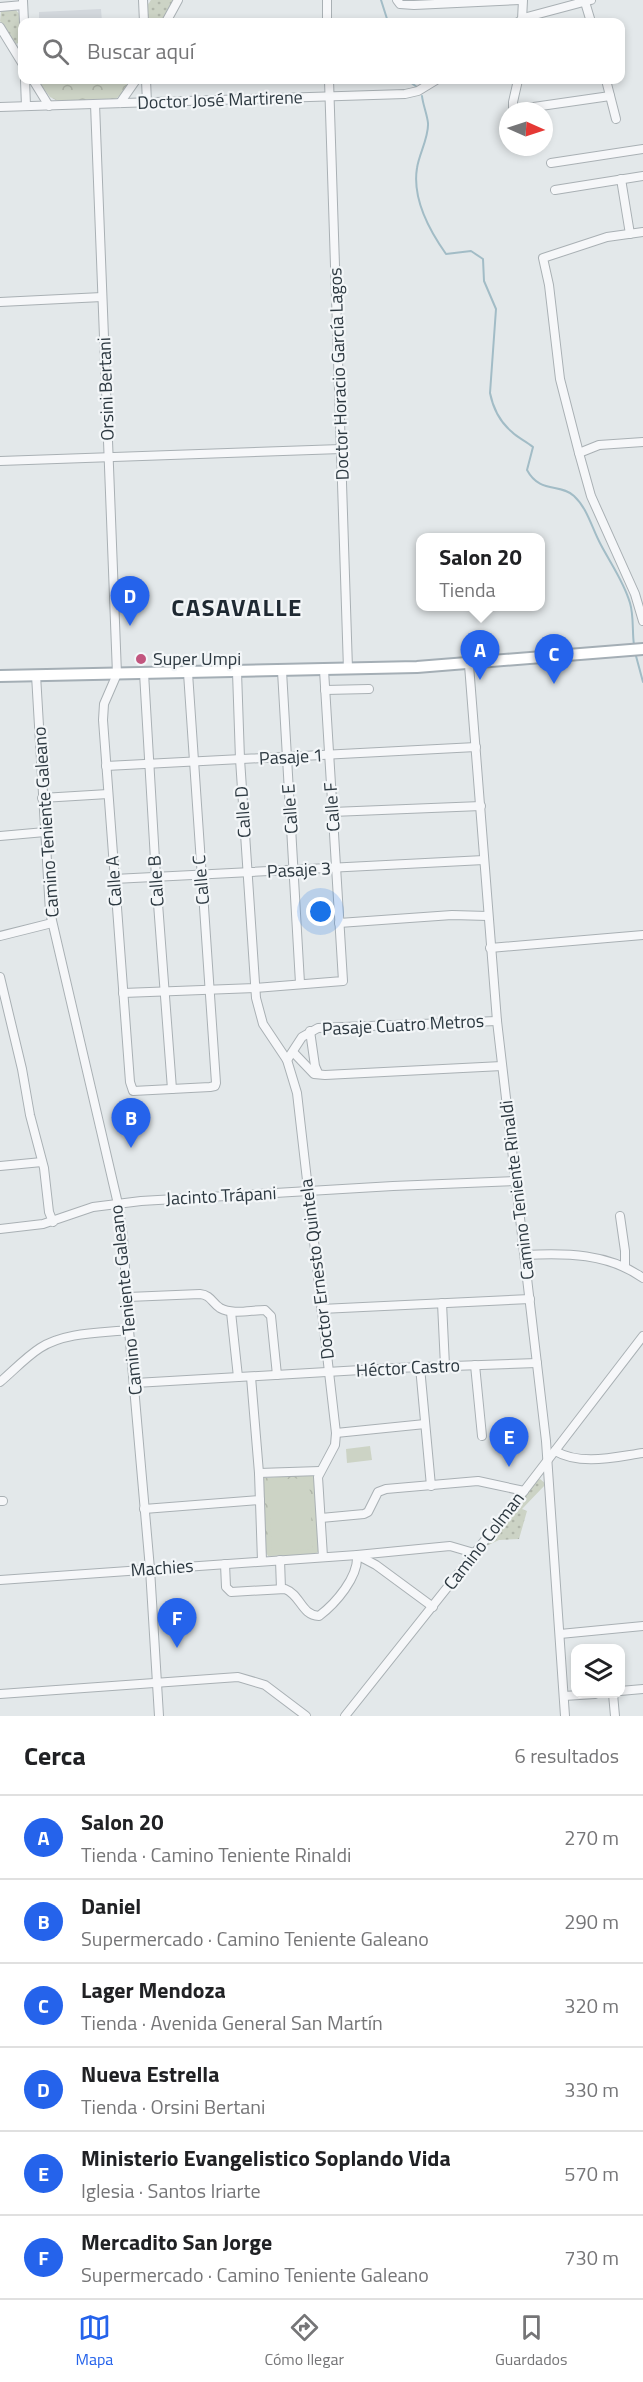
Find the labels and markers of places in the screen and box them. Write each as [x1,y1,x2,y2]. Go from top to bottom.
pin: D [110,576,150,626]
pin: A [460,630,500,680]
pin: C [534,634,574,684]
place label: Super Umpi [153,645,241,672]
marker: Super Umpi [134,652,148,666]
pin: B [112,1098,150,1148]
pin: E [490,1418,528,1467]
pin: F [158,1598,196,1648]

